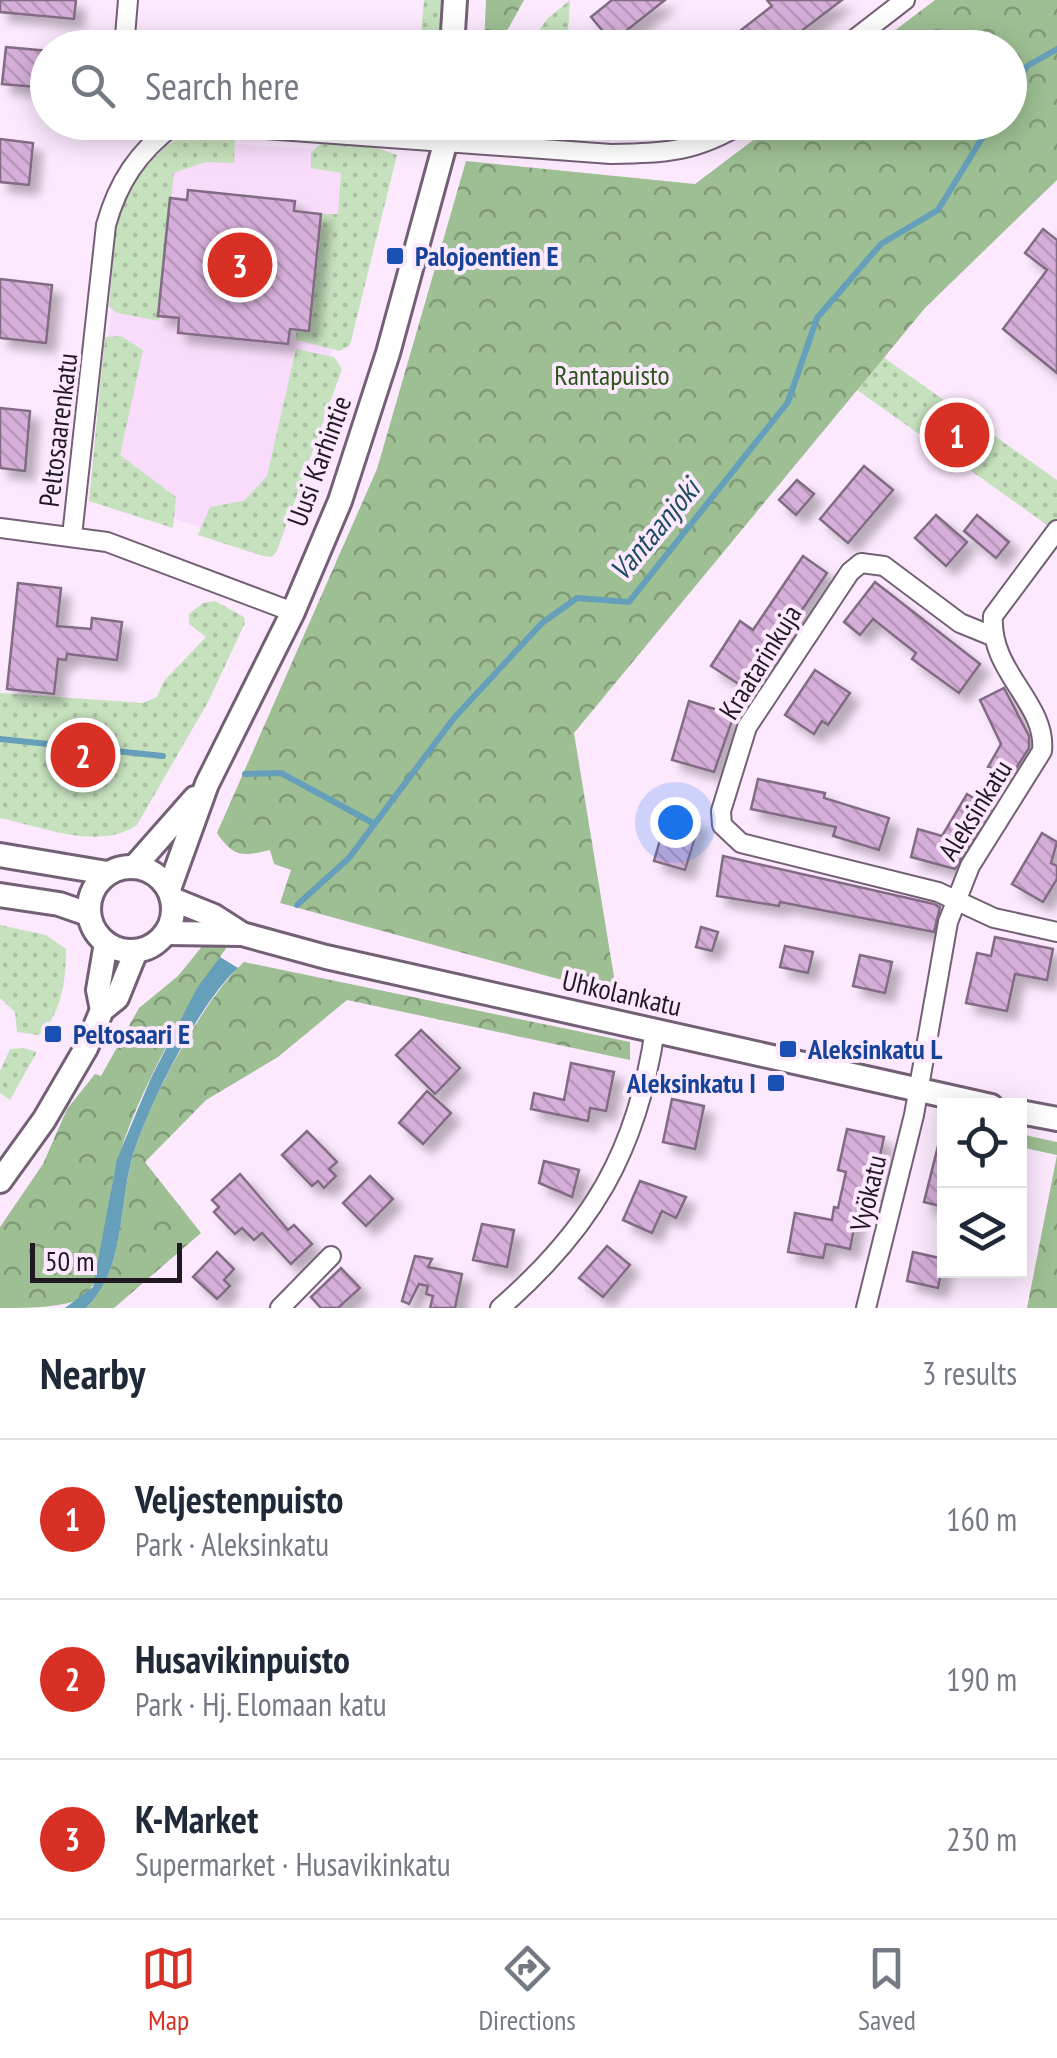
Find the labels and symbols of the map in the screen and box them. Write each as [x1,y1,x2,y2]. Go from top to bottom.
pin: 3 [208,228,272,302]
place label: Palojoentien E [415,237,559,274]
marker: Palojoentien E [384,245,406,267]
street label: Peltosaarenkatu [30,351,85,509]
park label: Rantapuisto [554,356,670,393]
street label: Uusi Karhintie [278,390,359,531]
pin: 1 [924,398,990,472]
water label: Vantaanjoki [600,468,710,588]
street label: Kraatarinkuja [710,597,809,726]
pin: 2 [51,718,116,792]
street label: Aleksinkatu [929,752,1020,867]
your location [650,797,701,848]
street label: Uhkolankatu [559,961,685,1024]
place label: Peltosaari E [73,1015,190,1052]
marker: Peltosaari E [42,1023,64,1045]
place label: Aleksinkatu L [807,1030,943,1067]
marker: Aleksinkatu L [777,1038,799,1060]
place label: Aleksinkatu I [626,1064,756,1101]
marker: Aleksinkatu I [765,1072,787,1094]
street label: Vyökatu [841,1151,894,1236]
scale bar [30,1238,182,1282]

